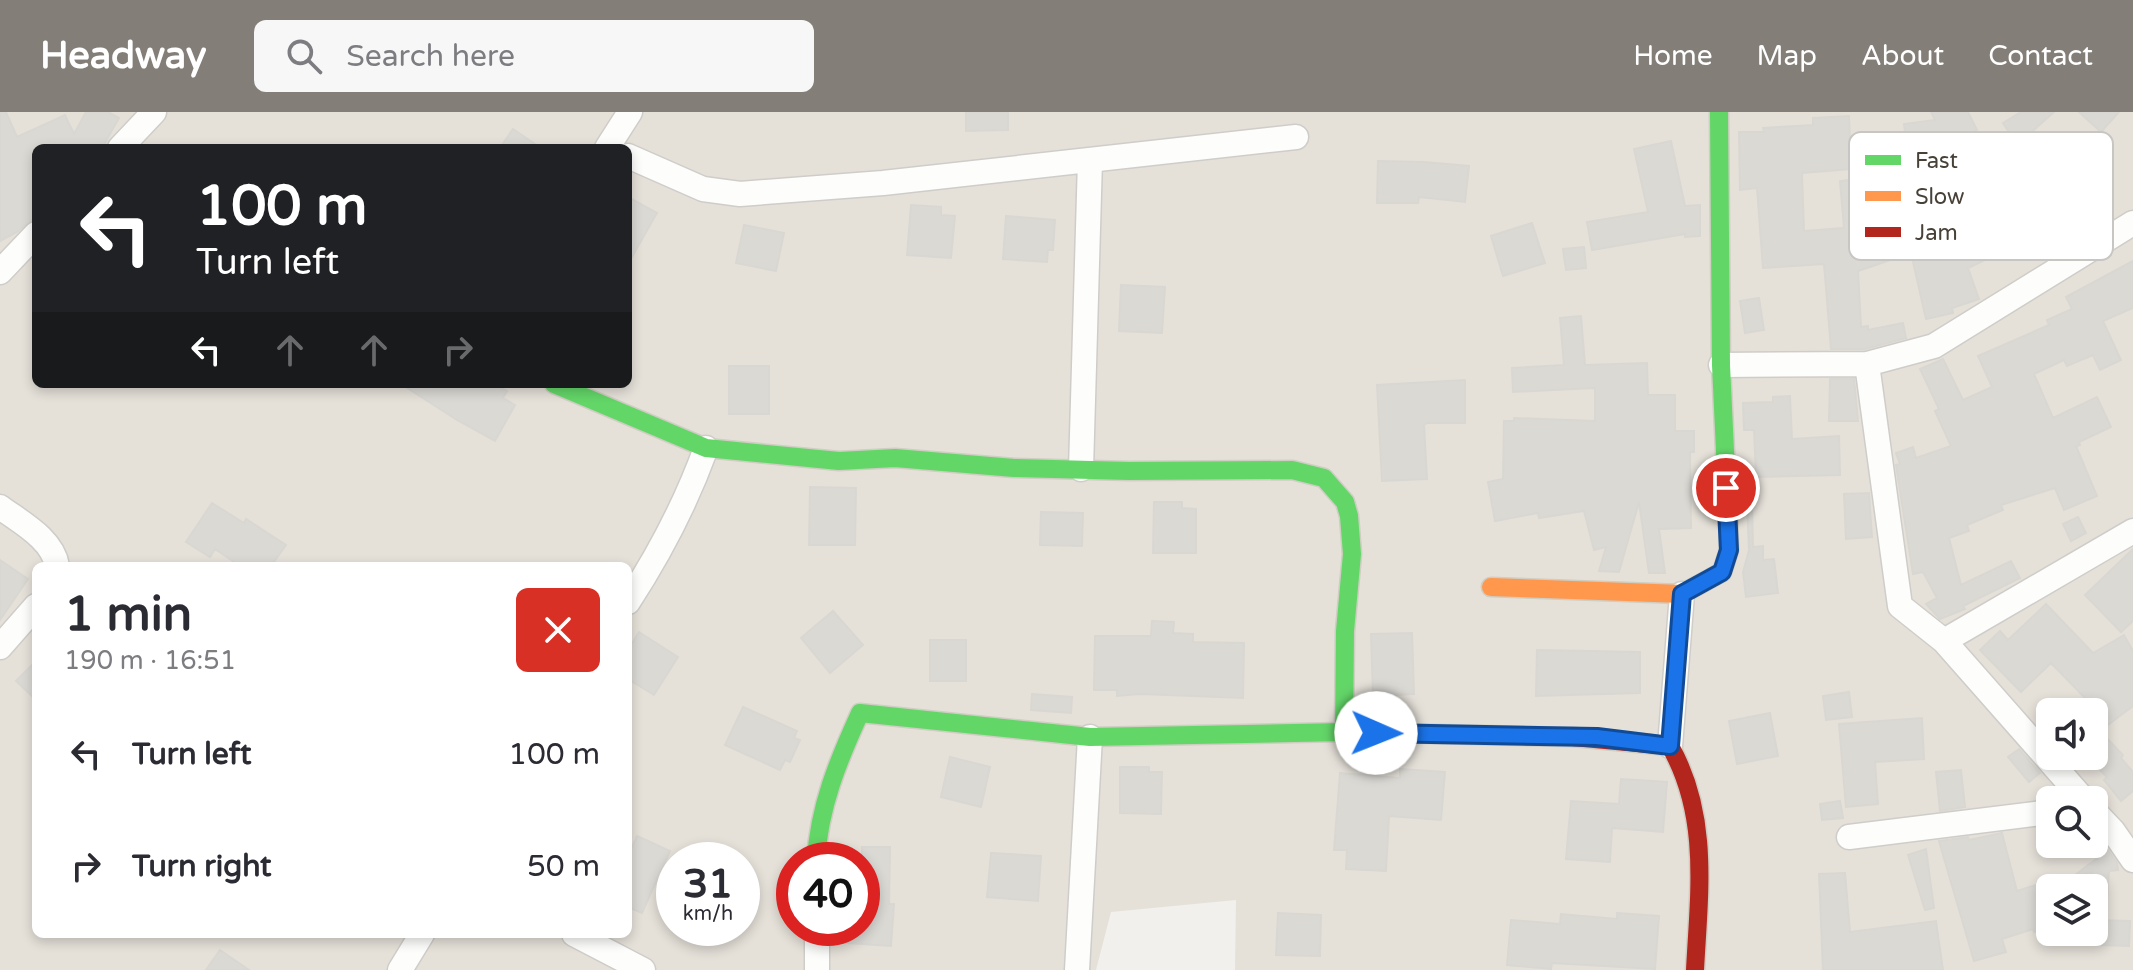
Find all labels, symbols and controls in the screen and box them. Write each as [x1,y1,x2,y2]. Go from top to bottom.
search box [254,20,814,92]
text: Headway [40,33,206,79]
icon: search [282,34,326,78]
text: Search here [346,38,515,75]
text: Home [1633,39,1713,73]
text: Map [1757,39,1817,73]
text: About [1861,39,1944,73]
text: Contact [1988,39,2093,73]
legend [1849,132,2113,260]
text: Fast [1915,148,1958,174]
text: 100 m [196,173,367,240]
icon: left [64,176,168,280]
text: Slow [1915,184,1965,210]
text: Jam [1915,220,1958,246]
text: Turn left [196,241,339,284]
icon: left [184,328,228,372]
icon: ahead [268,328,312,372]
icon: ahead [352,328,396,372]
icon: right [436,328,480,372]
pin [1692,454,1760,522]
icon: arrive [1704,466,1748,510]
text: 1 min [64,586,192,644]
button: close [516,588,600,672]
text: 190 m · 16:51 [64,645,236,676]
position arrow [1334,691,1418,775]
map controls [2036,698,2108,946]
button: sound [2036,698,2108,770]
icon: left [64,732,108,776]
text: Turn left [132,736,251,773]
text: 100 m [508,736,600,773]
button: search [2036,786,2108,858]
speed limit sign: 40 [776,842,880,946]
icon: right [64,844,108,888]
text: Turn right [132,848,272,885]
text: 50 m [527,848,600,885]
text: 31 [683,860,733,908]
button: layers [2036,874,2108,946]
text: km/h [683,902,733,926]

